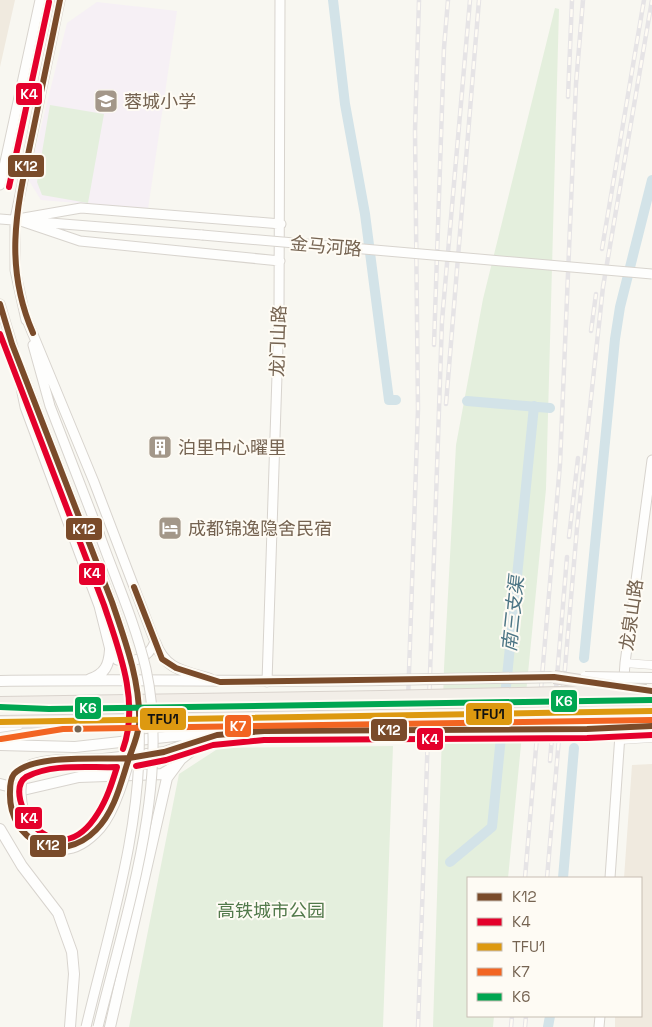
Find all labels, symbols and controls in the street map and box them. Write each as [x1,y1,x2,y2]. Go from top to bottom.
line badge: K4 [15,82,43,106]
text: K4 [20,85,38,103]
school or university icon: 蓉城小学 [93,88,119,114]
place label: 蓉城小学 [124,90,196,113]
line badge: K12 [7,154,45,178]
text: K12 [14,157,38,175]
street label: 金马河路 [289,231,363,261]
street label: 龙门山路 [265,305,291,377]
building icon: 泊里中心曜里 [147,434,173,460]
place label: 泊里中心曜里 [178,436,286,459]
hotel icon: 成都锦逸隐舍民宿 [157,515,183,541]
line badge: K12 [65,517,103,541]
place label: 成都锦逸隐舍民宿 [188,517,332,540]
text: K12 [72,520,96,538]
line badge: K4 [78,562,106,586]
text: K4 [83,564,101,582]
water label: 南三支渠 [497,572,530,653]
street label: 龙泉山路 [615,578,647,652]
line badge: K6 [550,689,578,713]
text: K6 [555,692,573,710]
line badge: K6 [74,696,102,720]
text: K6 [79,699,97,717]
line badge: TFU1 [465,702,513,726]
text: TFU1 [473,705,505,723]
line badge: TFU1 [139,707,187,731]
text: TFU1 [147,710,179,728]
line badge: K7 [224,714,252,738]
text: K7 [230,717,246,735]
line badge: K12 [370,718,408,742]
text: K12 [377,721,401,739]
unlabelled marker [73,724,83,734]
line badge: K4 [416,727,444,751]
text: K4 [421,730,439,748]
line badge: K4 [14,806,43,830]
text: K4 [20,809,38,827]
line badge: K12 [29,834,67,858]
text: K12 [36,836,60,854]
legend [467,877,642,1017]
text: K12 [512,887,536,906]
park label: 高铁城市公园 [217,899,325,922]
text: K4 [512,912,531,931]
text: TFU1 [512,937,545,956]
text: K7 [512,962,530,981]
text: K6 [512,987,530,1006]

